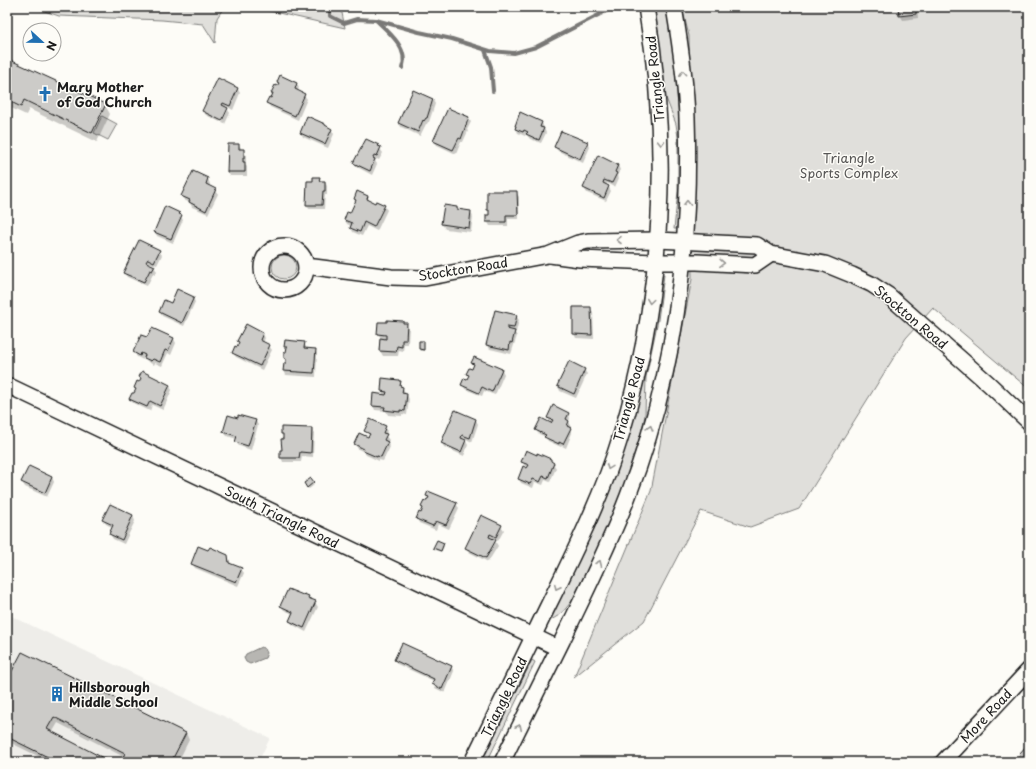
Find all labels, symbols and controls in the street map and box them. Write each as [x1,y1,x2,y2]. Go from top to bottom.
north arrow [22,22,62,62]
street label: Triangle Road [640,35,669,123]
text: N [42,39,61,53]
one-way arrow [679,70,688,76]
place label: Mary Mother of God Church [57,77,152,111]
church icon: Mary Mother of God Church [36,85,54,103]
one-way arrow [657,140,665,146]
park label: Triangle Sports Complex [800,148,898,182]
one-way arrow [683,200,691,206]
one-way arrow [616,236,622,244]
street label: Stockton Road [417,252,509,285]
one-way arrow [719,259,725,267]
street label: Stockton Road [870,280,952,353]
one-way arrow [646,298,655,304]
street label: Triangle Road [608,354,649,443]
one-way arrow [645,425,654,432]
one-way arrow [605,464,614,471]
street label: South Triangle Road [222,481,343,552]
one-way arrow [595,560,603,567]
one-way arrow [554,582,562,590]
street label: Triangle Road [476,653,531,740]
place label: Hillsborough Middle School [69,677,158,711]
street label: More Road [955,684,1016,747]
building icon: Hillsborough Middle School [48,685,66,703]
one-way arrow [514,724,522,731]

